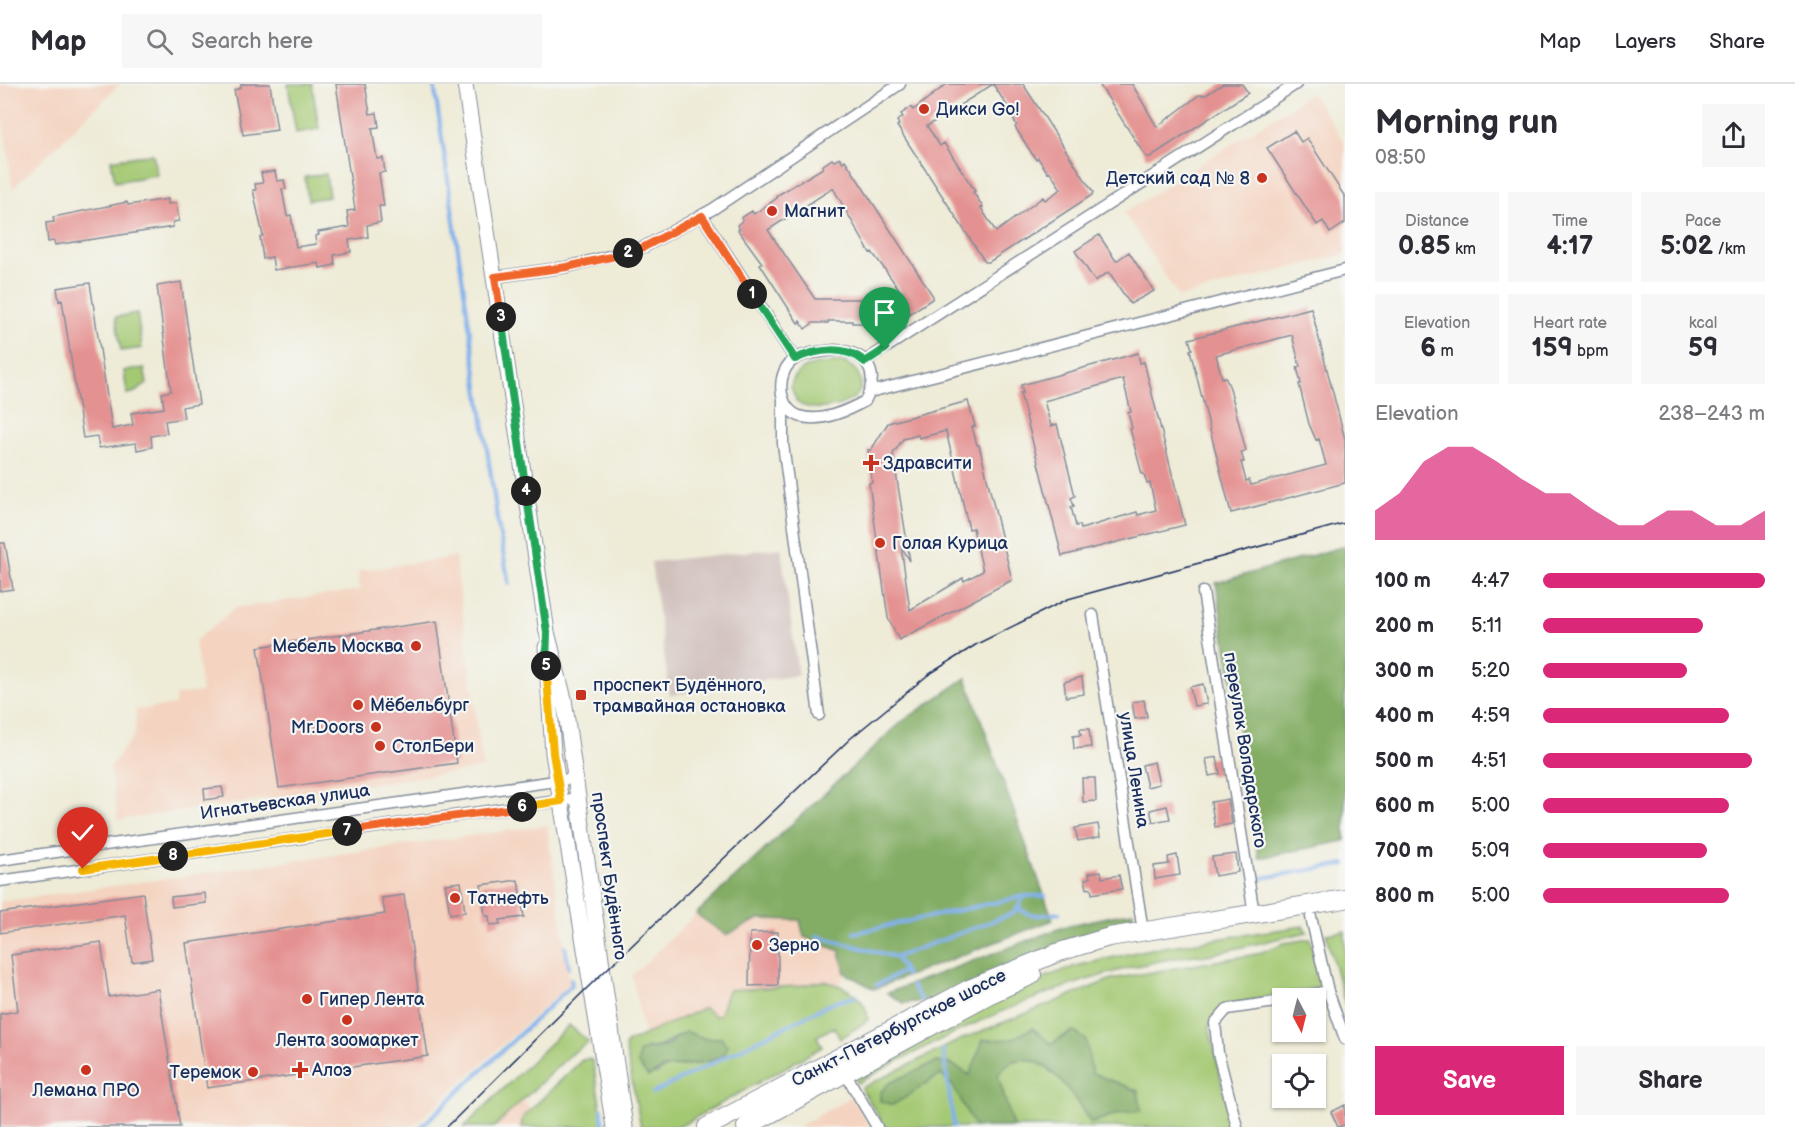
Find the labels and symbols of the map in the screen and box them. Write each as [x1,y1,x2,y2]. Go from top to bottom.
place label: Дикси Go! [936,99,1019,120]
marker: Дикси Go! [917,102,931,116]
place label: Детский сад № 8 [1106,168,1250,189]
marker: Детский сад № 8 [1255,171,1269,185]
place label: Магнит [784,201,846,222]
marker: Магнит [765,204,779,218]
pin: 2 [613,238,643,268]
pin: 1 [737,279,767,309]
pin [859,287,910,349]
pin: 3 [486,302,516,332]
place label: Здравсити [883,453,972,474]
marker: Здравсити [864,456,878,470]
pin: 4 [511,476,541,506]
place label: Голая Курица [892,533,1009,554]
marker: Голая Курица [873,536,887,550]
place label: Мебель Москва [272,636,404,657]
marker: Мебель Москва [409,639,423,653]
pin: 5 [531,651,561,681]
street label: переулок Володарского [1219,651,1271,849]
place label: проспект Будённого, трамвайная остановка [593,675,786,717]
marker: проспект Будённого, трамвайная остановка [574,688,588,702]
place label: Мёбельбург [370,695,469,716]
marker: Мёбельбург [351,698,365,712]
street label: улица Ленина [1114,710,1154,830]
place label: Mr.Doors [291,717,364,738]
marker: Mr.Doors [369,720,383,734]
place label: СтолБери [392,736,474,757]
marker: СтолБери [373,739,387,753]
street label: Игнатьевская улица [199,780,372,824]
street label: проспект Будённого [587,791,631,961]
pin: 6 [507,792,537,822]
pin [57,807,108,869]
pin: 7 [332,816,362,846]
pin: 8 [158,841,188,871]
place label: Татнефть [467,888,549,909]
marker: Татнефть [448,891,462,905]
place label: Зерно [769,935,819,956]
marker: Зерно [750,938,764,952]
street label: Санкт-Петербургское шоссе [788,965,1010,1091]
north arrow [1272,988,1326,1042]
place label: Гипер Лента [319,989,425,1010]
marker: Гипер Лента [300,992,314,1006]
marker: Лента зоомаркет [340,1013,354,1027]
place label: Лента зоомаркет [274,1030,419,1051]
place label: Алоэ [311,1060,352,1081]
place label: Теремок [170,1062,241,1083]
marker: Лемана ПРО [79,1063,93,1077]
marker: Алоэ [293,1063,307,1077]
marker: Теремок [246,1065,260,1079]
place label: Лемана ПРО [31,1080,140,1101]

